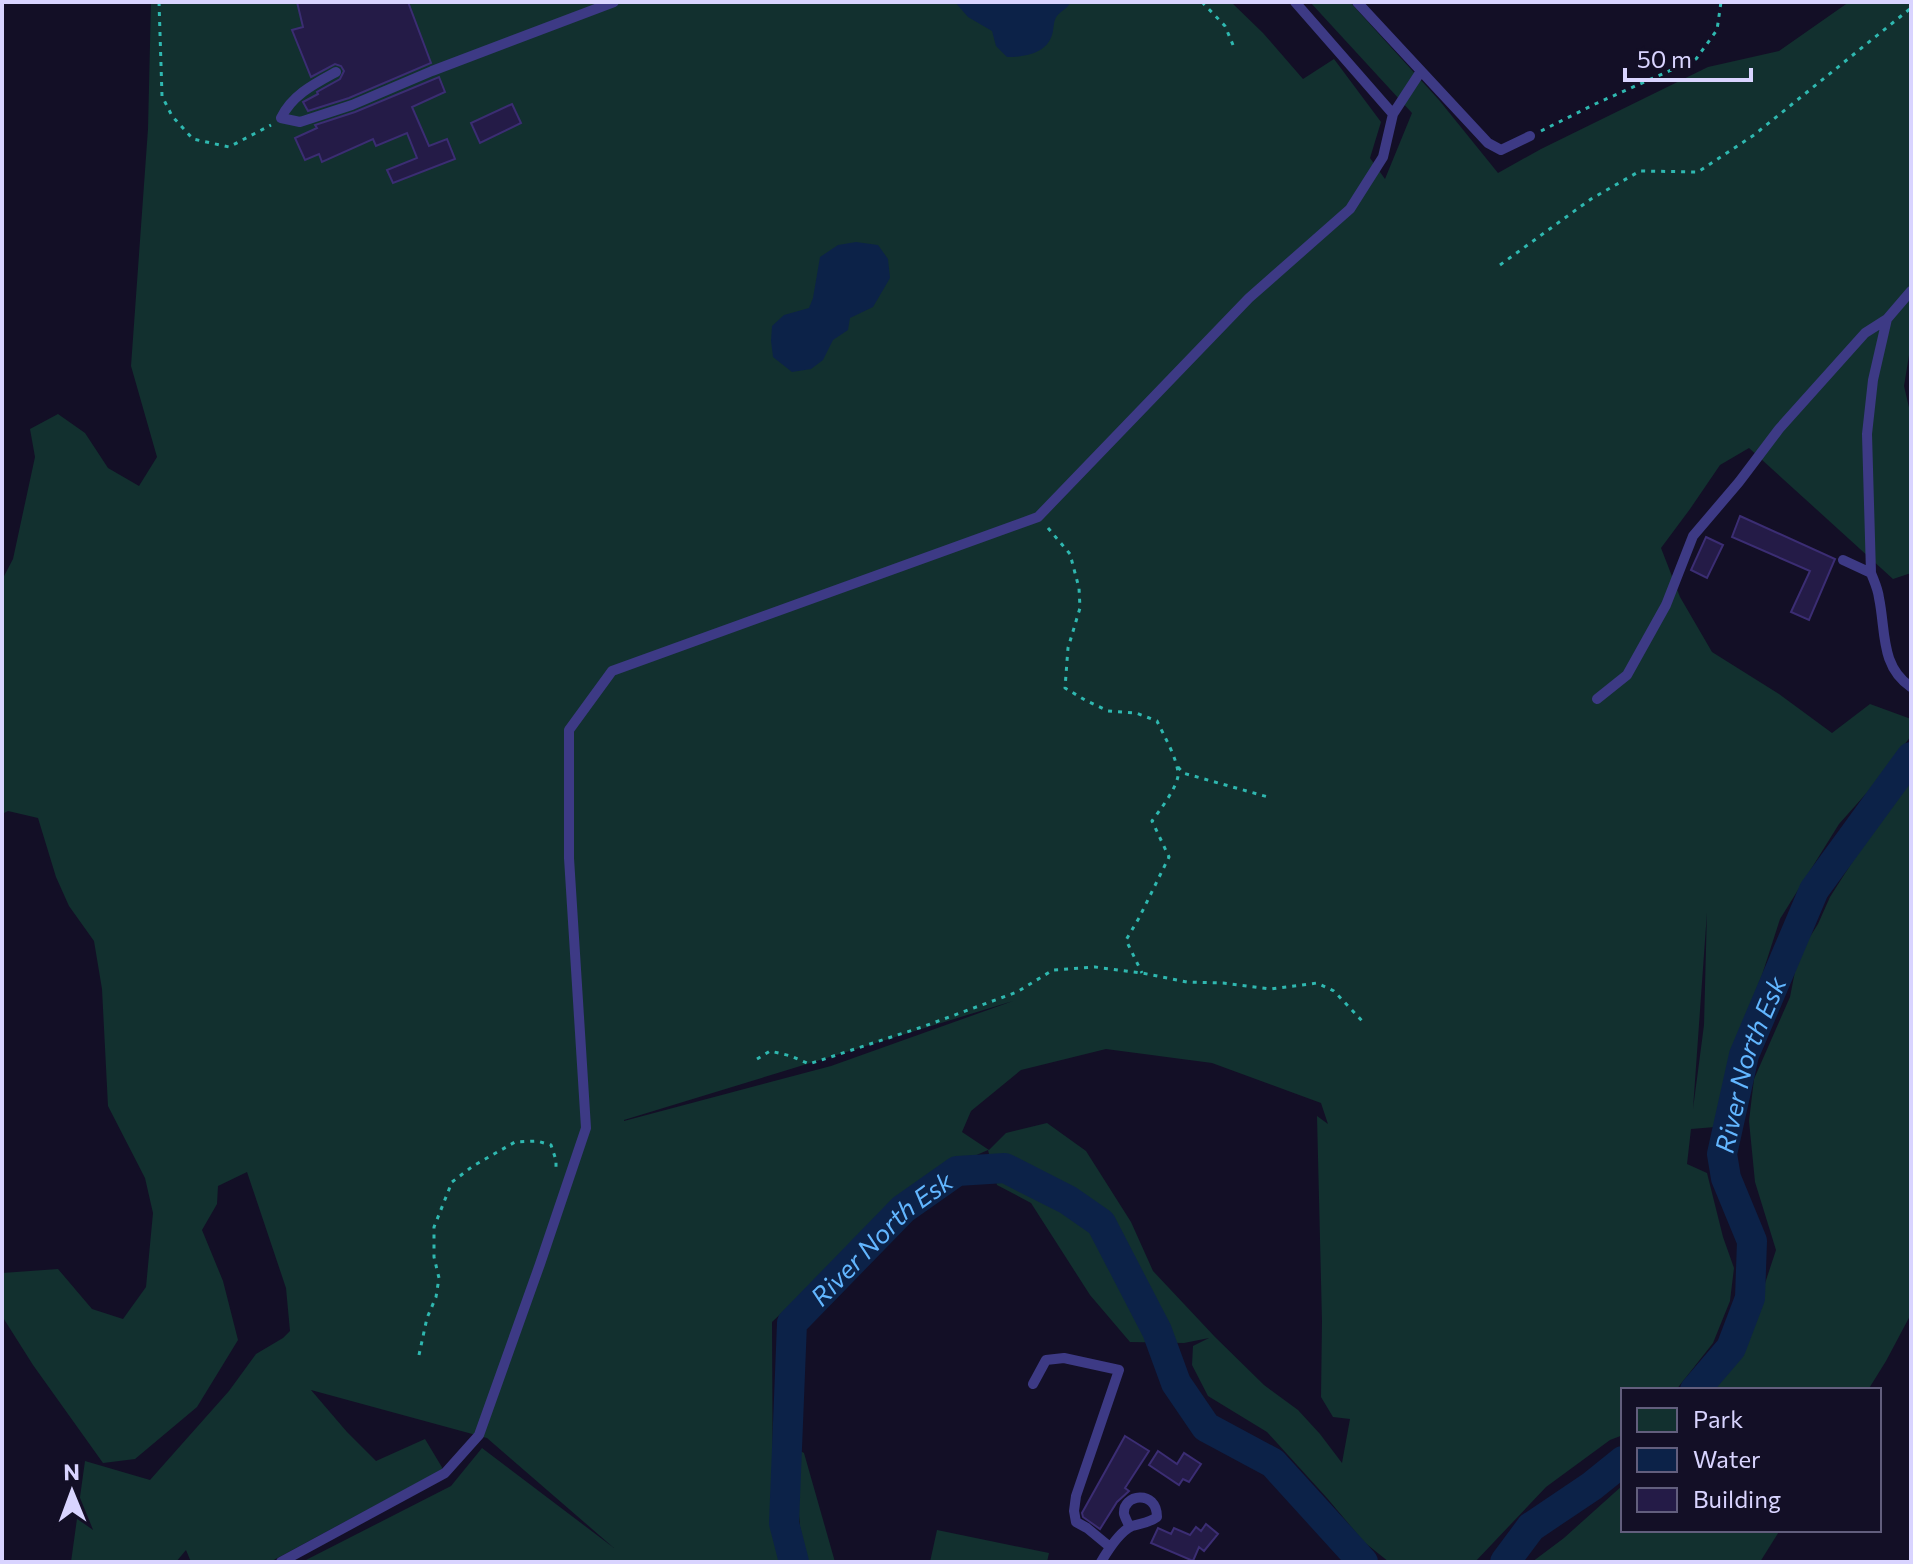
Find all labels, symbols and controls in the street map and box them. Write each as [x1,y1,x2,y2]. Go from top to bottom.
scale bar [1625,32,1751,82]
text: 50 m [1637,44,1692,73]
water label: River North Esk [1707,971,1791,1156]
water label: River North Esk [803,1163,959,1311]
legend [1621,1388,1881,1532]
text: Park [1693,1404,1743,1433]
text: Water [1693,1444,1761,1473]
north arrow [32,1452,112,1532]
text: N [63,1458,80,1485]
text: Building [1693,1484,1781,1513]

